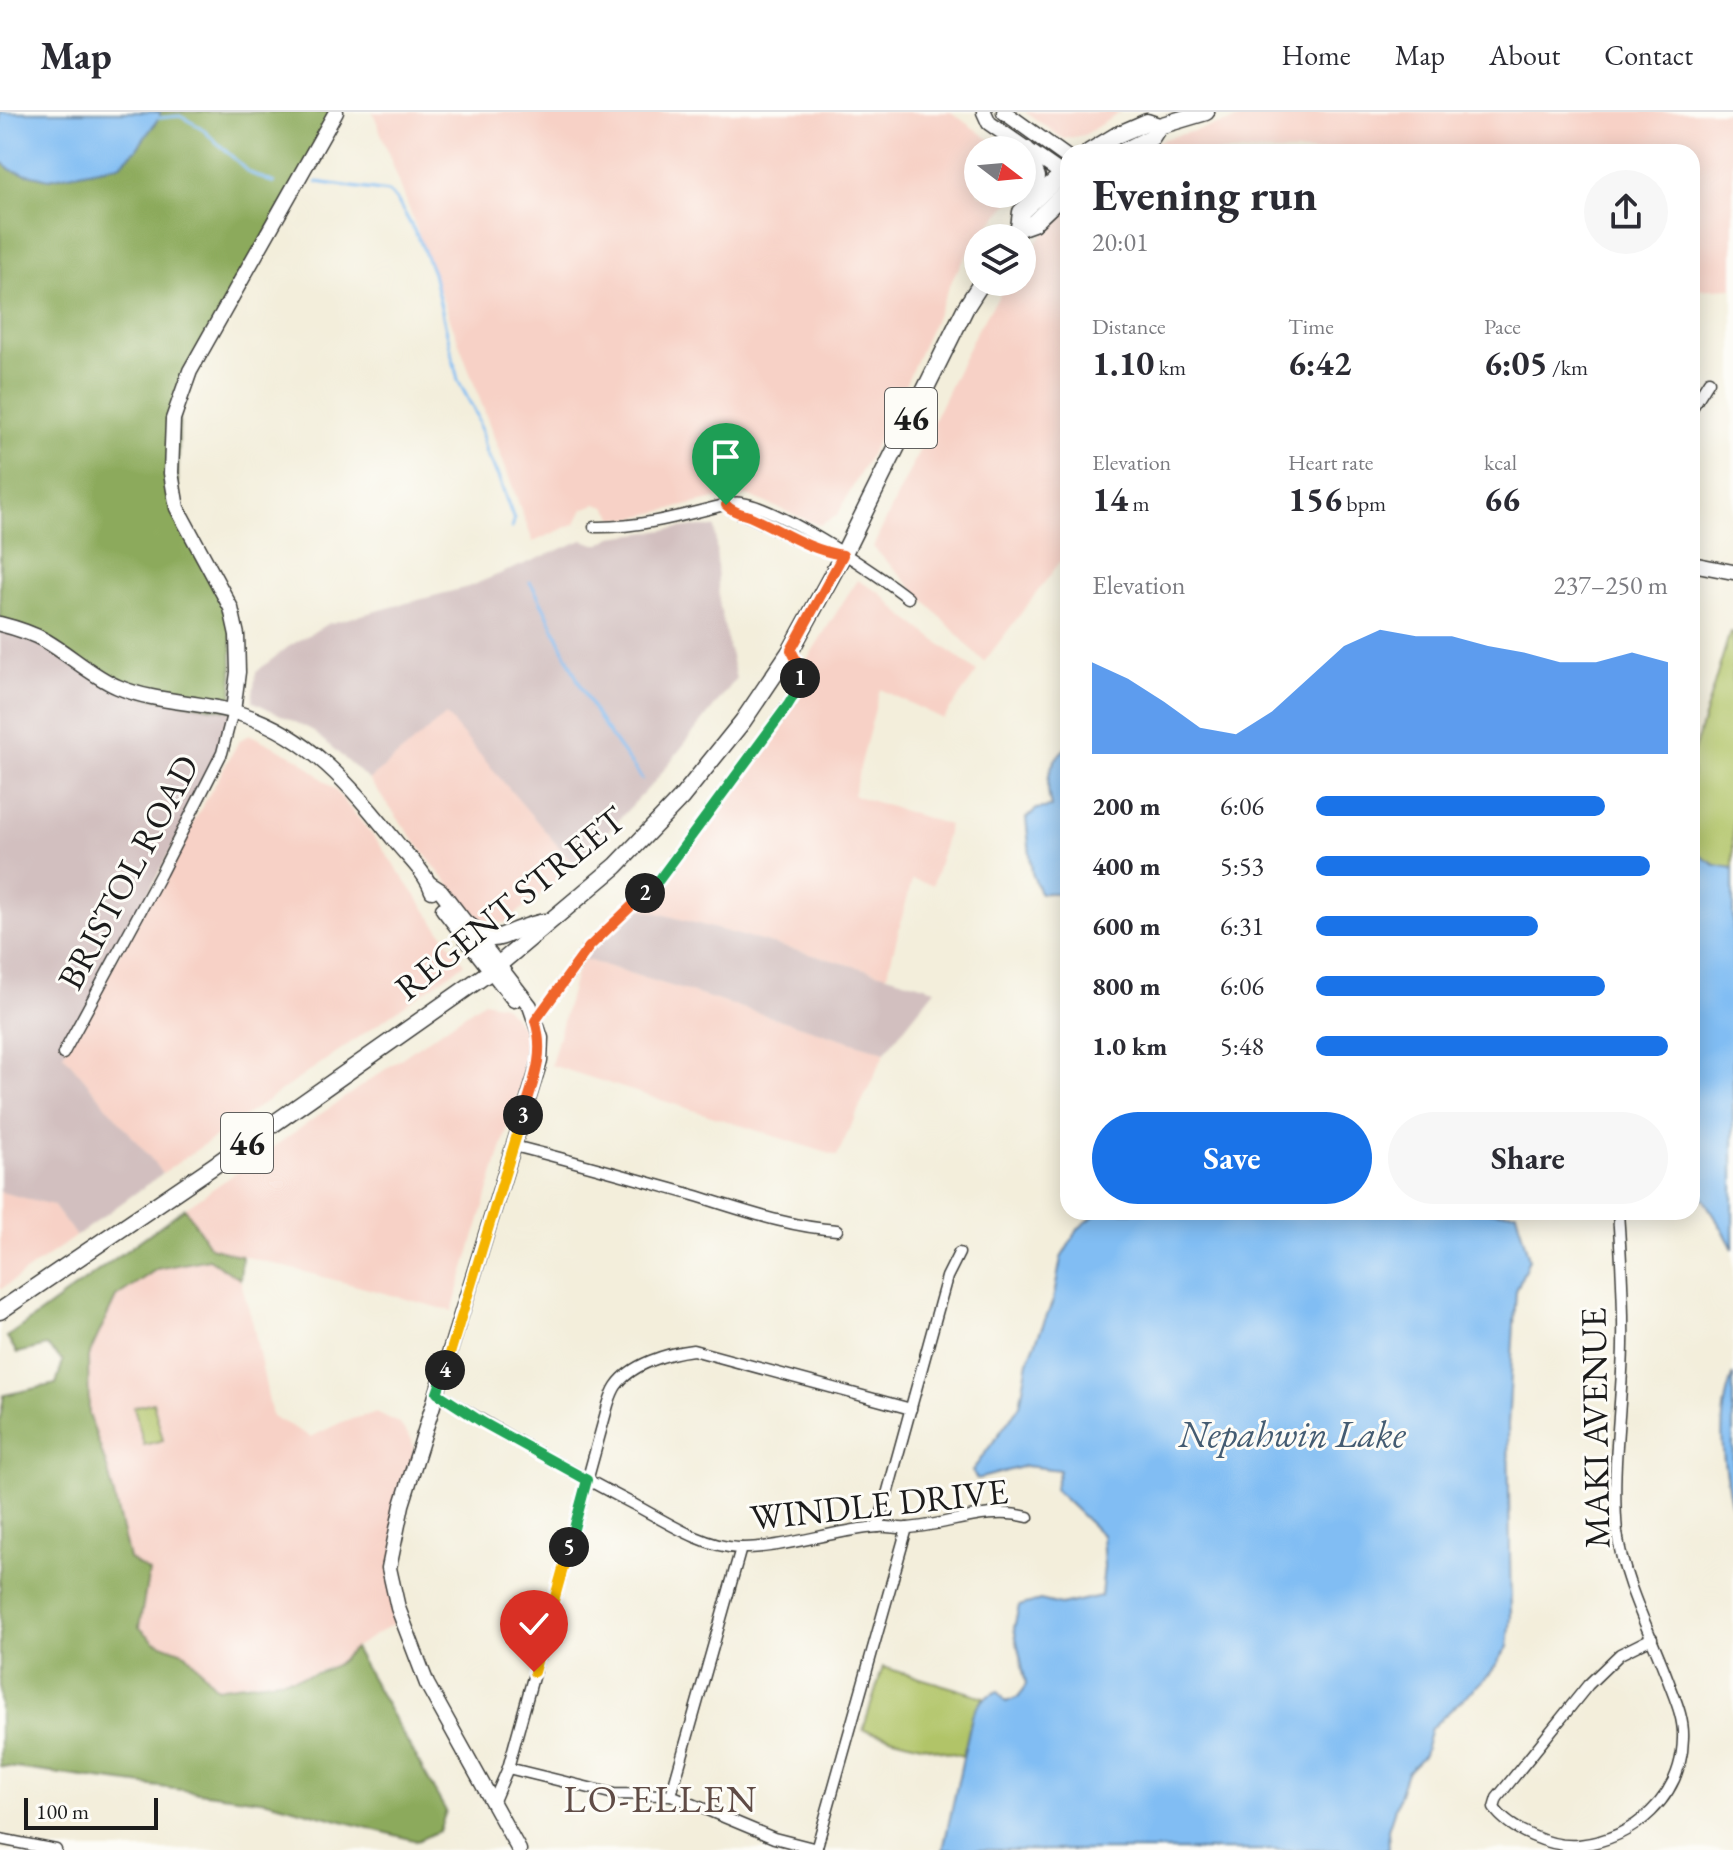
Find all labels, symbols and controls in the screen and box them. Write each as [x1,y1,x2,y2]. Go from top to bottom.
text: Map [40,31,112,80]
text: Home [1281,37,1351,73]
text: Map [1395,37,1445,73]
text: About [1489,37,1560,73]
text: Contact [1604,37,1693,73]
north arrow [964,136,1036,208]
map controls [964,136,1036,296]
text: Evening run [1092,166,1317,223]
button: share [1584,170,1668,254]
button: layers [964,224,1036,296]
text: 20:01 [1092,225,1148,259]
text: Distance [1092,312,1165,341]
text: Time [1288,312,1334,341]
text: Pace [1484,312,1521,341]
text: 1.10 [1092,341,1154,385]
text: 6:42 [1288,341,1352,385]
text: 6:05 [1484,341,1548,385]
text: km [1154,353,1186,382]
text: /km [1548,353,1588,382]
road number: 46 [885,388,937,448]
pin [692,423,760,505]
icon: arrive [704,435,748,479]
text: Elevation [1092,448,1171,477]
text: Heart rate [1288,448,1373,477]
text: kcal [1484,448,1517,477]
text: 14 [1092,477,1128,521]
text: 156 [1288,477,1342,521]
text: 66 [1484,477,1520,521]
text: m [1128,489,1150,518]
text: bpm [1342,489,1386,518]
text: Elevation [1092,568,1186,602]
text: 237–250 m [1553,568,1668,602]
pin: 1 [780,658,820,698]
text: 1 [794,663,806,692]
street label: BRISTOL ROAD [46,747,210,997]
text: 200 m [1092,789,1160,823]
text: 6:06 [1220,789,1264,823]
street label: REGENT STREET [385,795,636,1011]
text: 400 m [1092,849,1160,883]
text: 5:53 [1220,849,1264,883]
pin: 2 [625,873,665,913]
text: 2 [639,878,651,907]
text: 600 m [1092,909,1160,943]
text: 6:31 [1220,909,1264,943]
text: 800 m [1092,969,1160,1003]
text: 6:06 [1220,969,1264,1003]
text: 1.0 km [1092,1029,1167,1063]
text: 5:48 [1220,1029,1264,1063]
pin: 3 [503,1095,543,1135]
text: 3 [517,1100,529,1129]
button: Save [1092,1112,1372,1204]
button: Share [1388,1112,1668,1204]
road number: 46 [221,1113,273,1173]
street label: MAKI AVENUE [1569,1307,1621,1549]
pin: 4 [425,1350,465,1390]
text: 4 [439,1355,451,1384]
water label: Nepahwin Lake [1177,1409,1407,1458]
street label: WINDLE DRIVE [748,1467,1010,1541]
pin: 5 [549,1527,589,1567]
text: 5 [563,1532,575,1561]
pin [500,1590,568,1672]
icon: check [512,1602,556,1646]
district label: LO-ELLEN [564,1774,758,1823]
scale bar [24,1794,158,1830]
text: 100 m [36,1797,89,1826]

